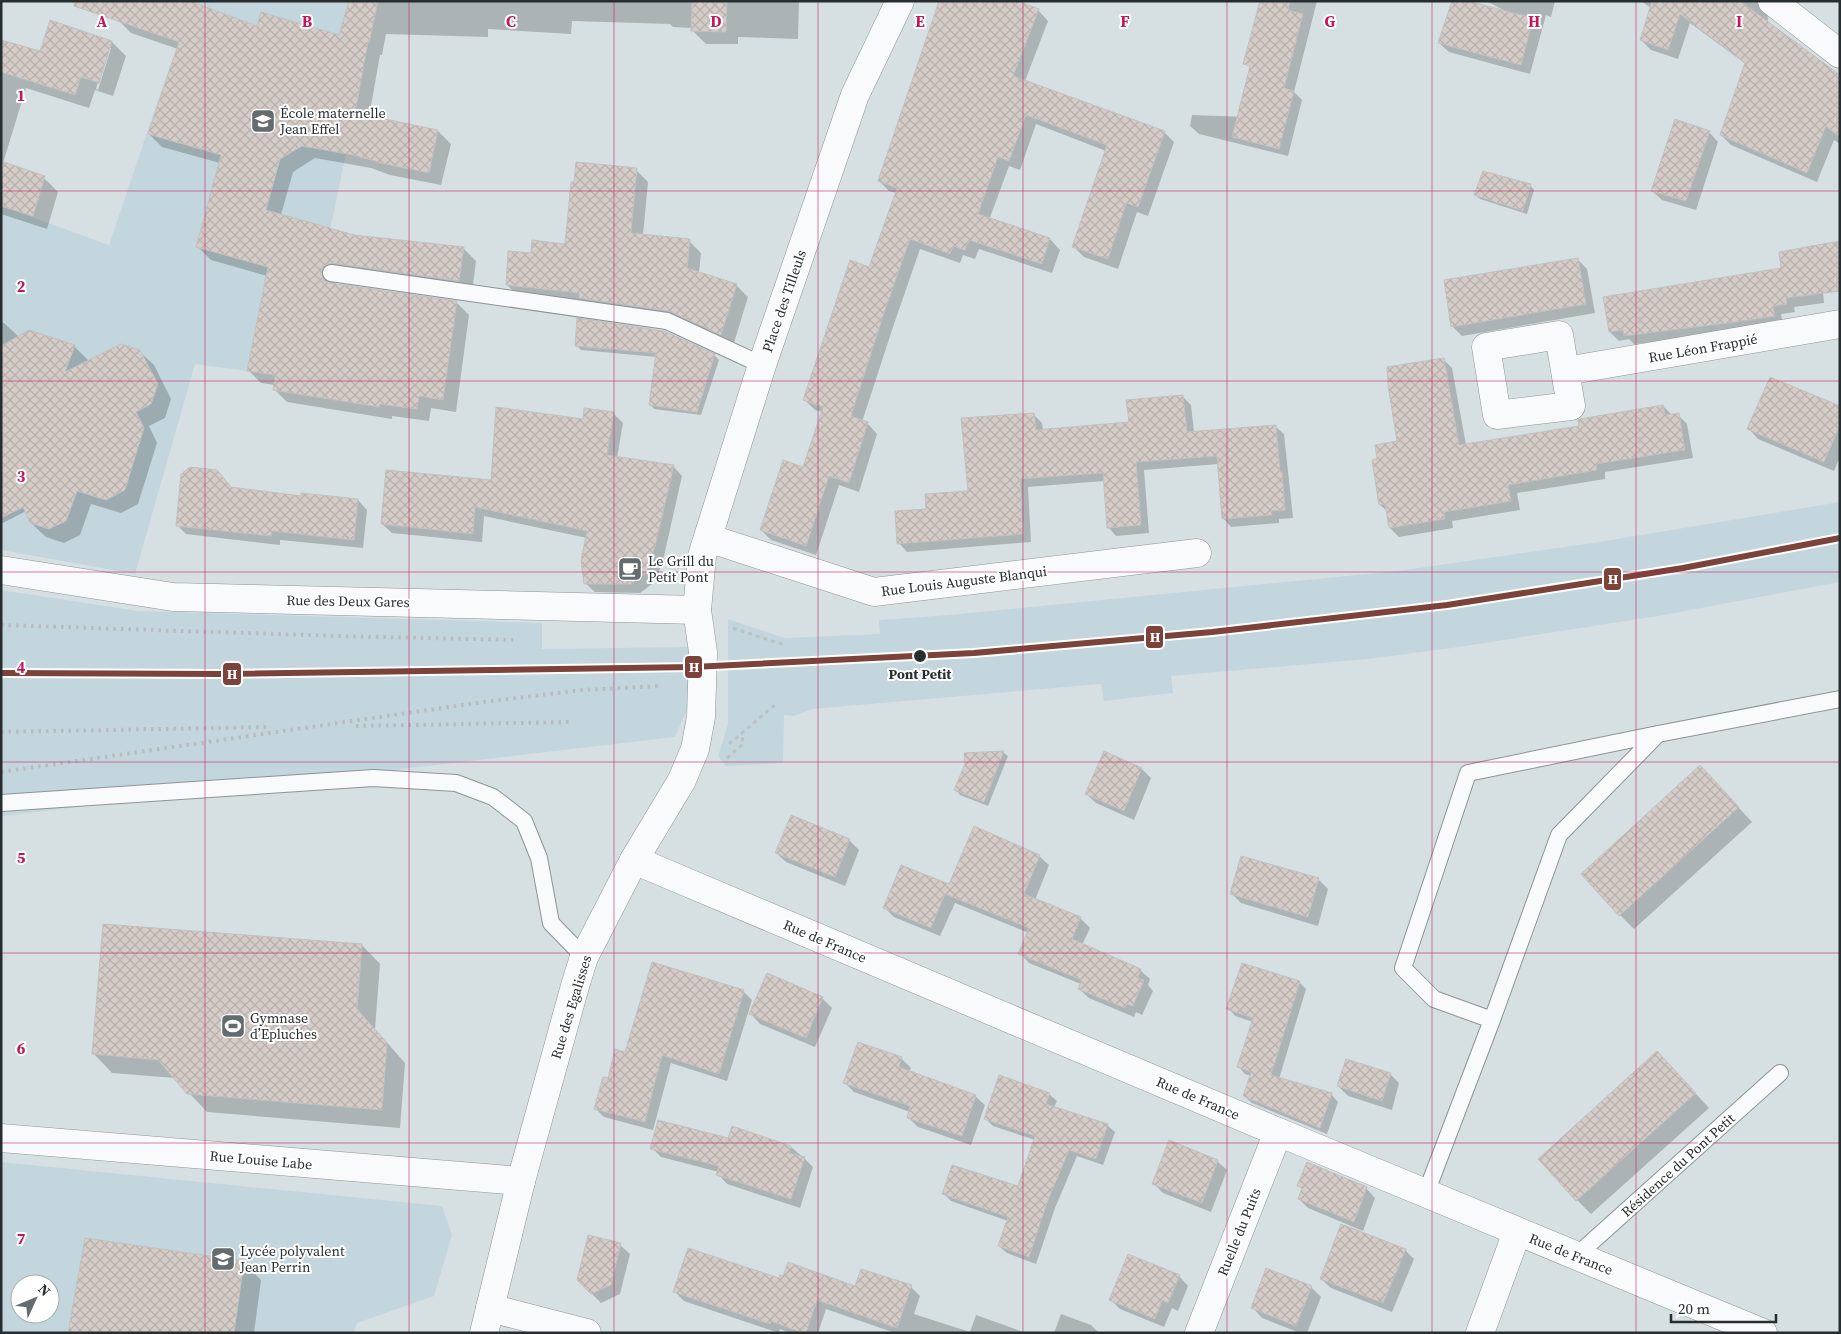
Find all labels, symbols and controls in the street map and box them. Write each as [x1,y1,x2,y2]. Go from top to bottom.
text: A [97,10,108,32]
text: B [302,10,313,32]
text: C [506,10,516,32]
text: D [710,10,722,32]
text: E [915,10,925,32]
text: F [1120,10,1130,32]
text: G [1325,10,1336,32]
text: H [1528,10,1540,32]
text: I [1736,10,1742,32]
text: 1 [17,84,25,106]
place label: École maternelle Jean Effel [279,103,386,139]
school or university icon: École maternelle Jean Effel [250,108,276,134]
street label: Place des Tilleuls [757,247,811,355]
text: 2 [17,275,26,297]
street label: Rue Léon Frappié [1647,329,1759,367]
text: 3 [17,465,26,487]
place label: Le Grill du Petit Pont [648,551,714,587]
cafe icon: Le Grill du Petit Pont [617,556,643,582]
street label: Rue Louis Auguste Blanqui [880,561,1048,601]
line badge: H [1603,567,1622,591]
text: H [1608,569,1619,589]
street label: Rue des Deux Gares [286,590,410,612]
line badge: H [1145,625,1164,649]
text: H [1150,627,1161,647]
marker: Pont Petit [912,648,928,664]
line badge: H [684,655,703,679]
text: 4 [17,656,26,678]
text: H [689,657,700,677]
line badge: H [222,662,242,686]
text: H [227,664,238,684]
place label: Pont Petit [889,664,952,684]
text: 5 [17,846,26,868]
street label: Rue de France [780,914,870,968]
street label: Rue des Egalisses [546,952,596,1062]
place label: Gymnase d’Epluches [250,1008,317,1044]
sports icon: Gymnase d’Epluches [220,1013,246,1039]
text: 6 [17,1037,26,1059]
street label: Rue de France [1153,1071,1243,1125]
street label: Résidence du Pont Petit [1617,1108,1740,1221]
street label: Rue Louise Labe [209,1146,313,1174]
street label: Ruelle du Puits [1212,1185,1266,1279]
text: 7 [17,1227,26,1249]
street label: Rue de France [1526,1228,1616,1280]
place label: Lycée polyvalent Jean Perrin [239,1241,345,1277]
school or university icon: Lycée polyvalent Jean Perrin [210,1246,236,1272]
north arrow [10,1274,60,1324]
text: N [34,1279,55,1301]
scale bar [1671,1292,1776,1324]
text: 20 m [1678,1298,1710,1319]

